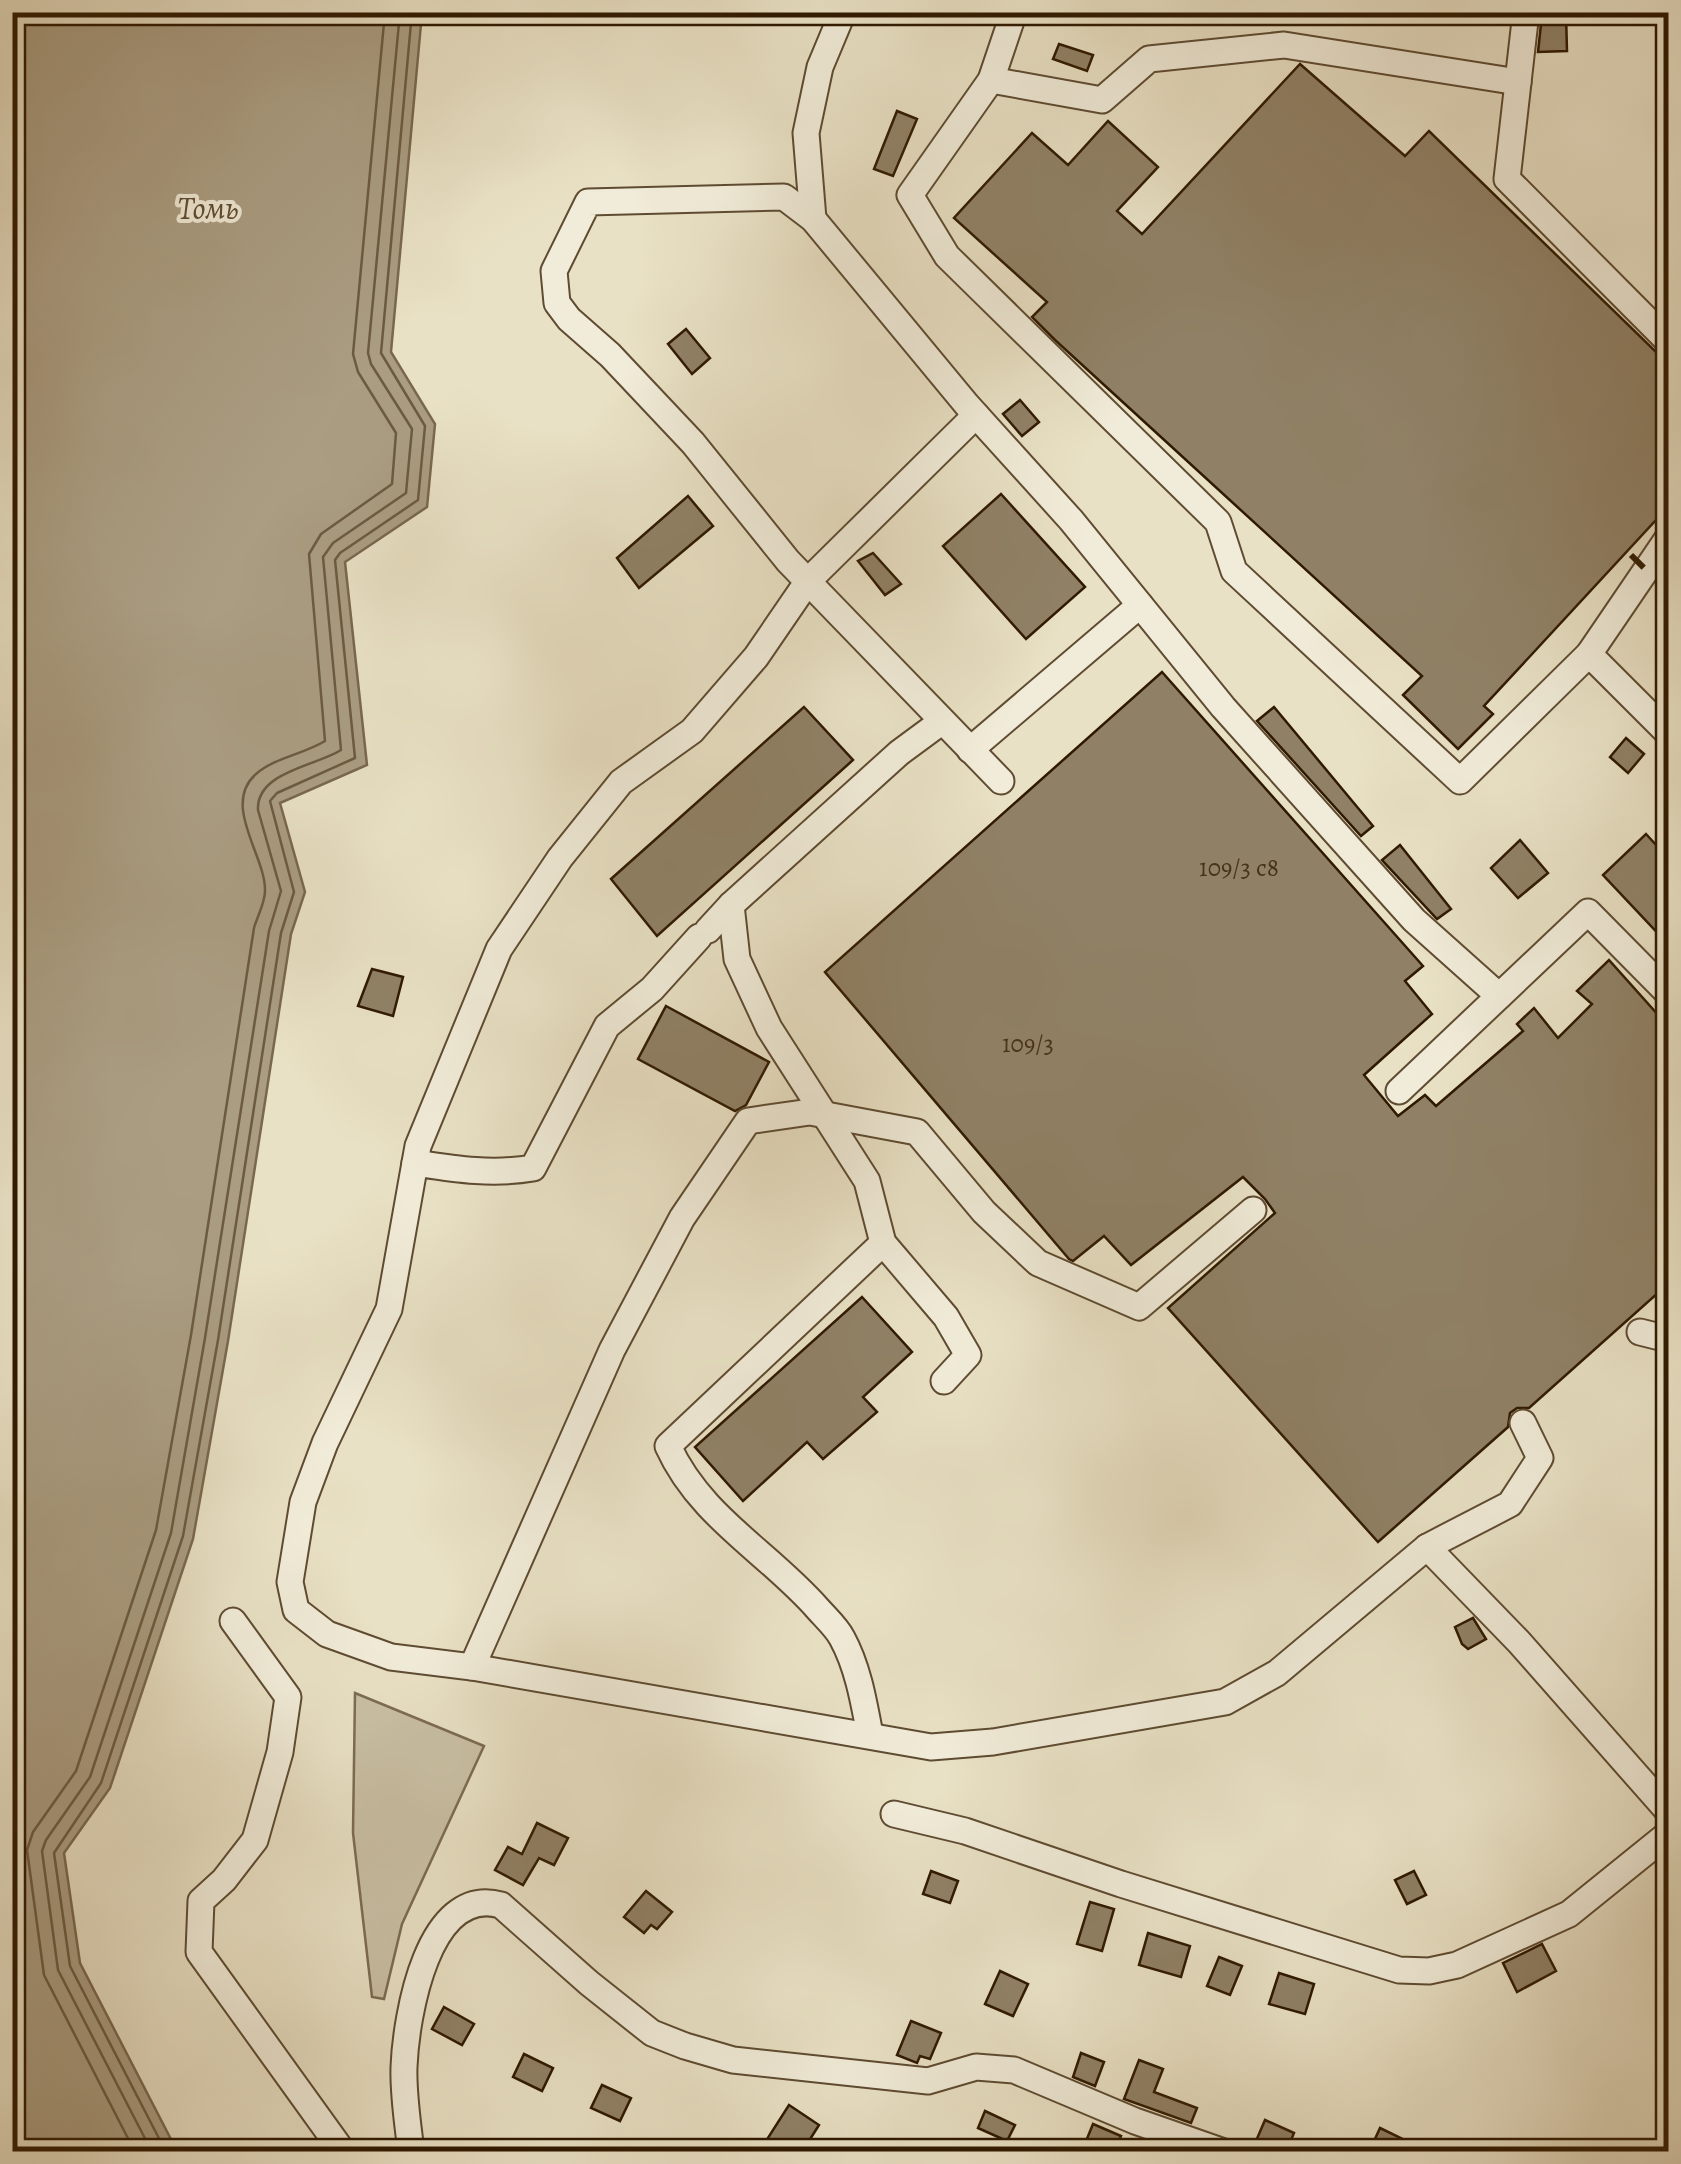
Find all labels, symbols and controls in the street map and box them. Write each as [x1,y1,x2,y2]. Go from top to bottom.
water label: Томь [178,186,238,230]
house number: 109/3 с8 [1199,851,1279,885]
house number: 109/3 [1002,1027,1054,1061]

